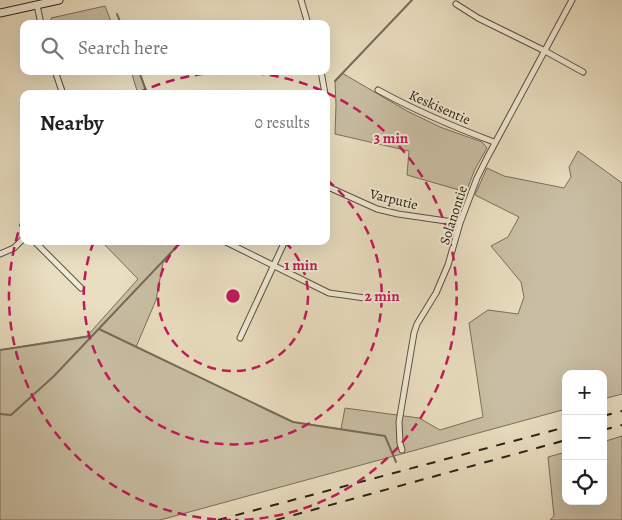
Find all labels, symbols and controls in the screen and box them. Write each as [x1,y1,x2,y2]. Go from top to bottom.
search box [20,20,330,75]
icon: search [38,34,66,62]
text: Search here [78,35,168,61]
street label: Keskisentie [406,85,474,129]
text: Nearby [40,109,103,137]
text: 0 results [254,112,310,134]
text: 3 min [374,128,409,148]
street label: Solanontie [435,183,472,247]
street label: Varputie [367,184,420,215]
text: 1 min [284,255,318,275]
text: 2 min [364,286,400,306]
centre of rings [224,287,242,305]
map controls [562,370,607,505]
button: + [562,370,607,415]
button: − [562,415,607,460]
button: locate [562,460,607,505]

